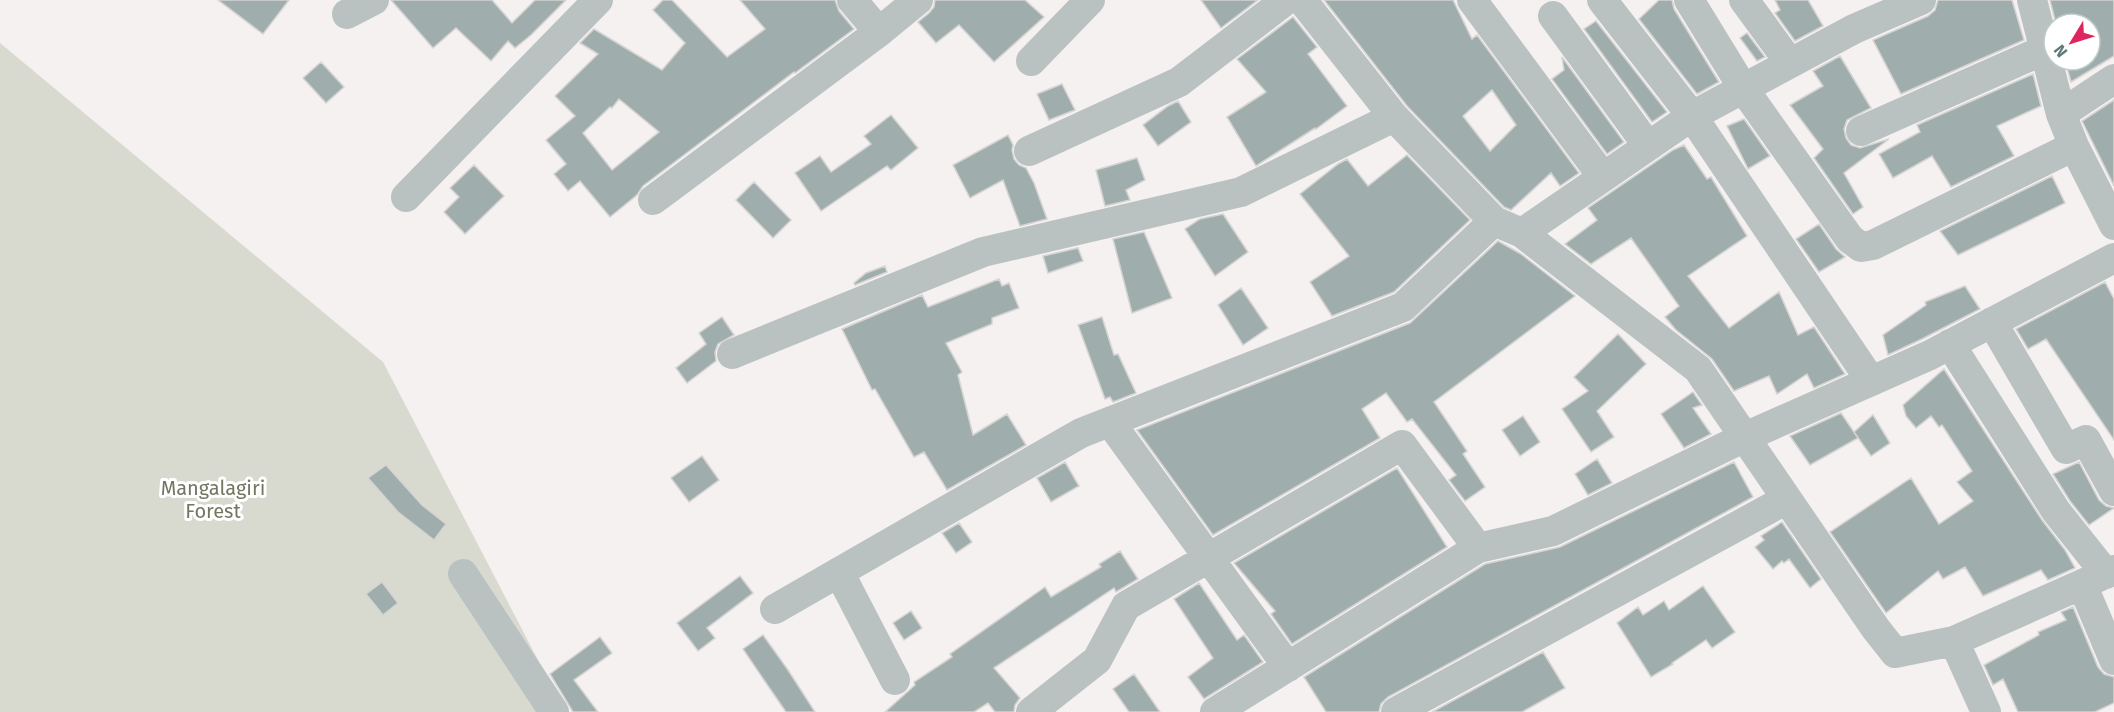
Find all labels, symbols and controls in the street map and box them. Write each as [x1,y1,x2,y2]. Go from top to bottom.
north arrow [2042,12,2102,72]
text: N [2050,41,2071,61]
park label: Mangalagiri Forest [161,476,265,523]

